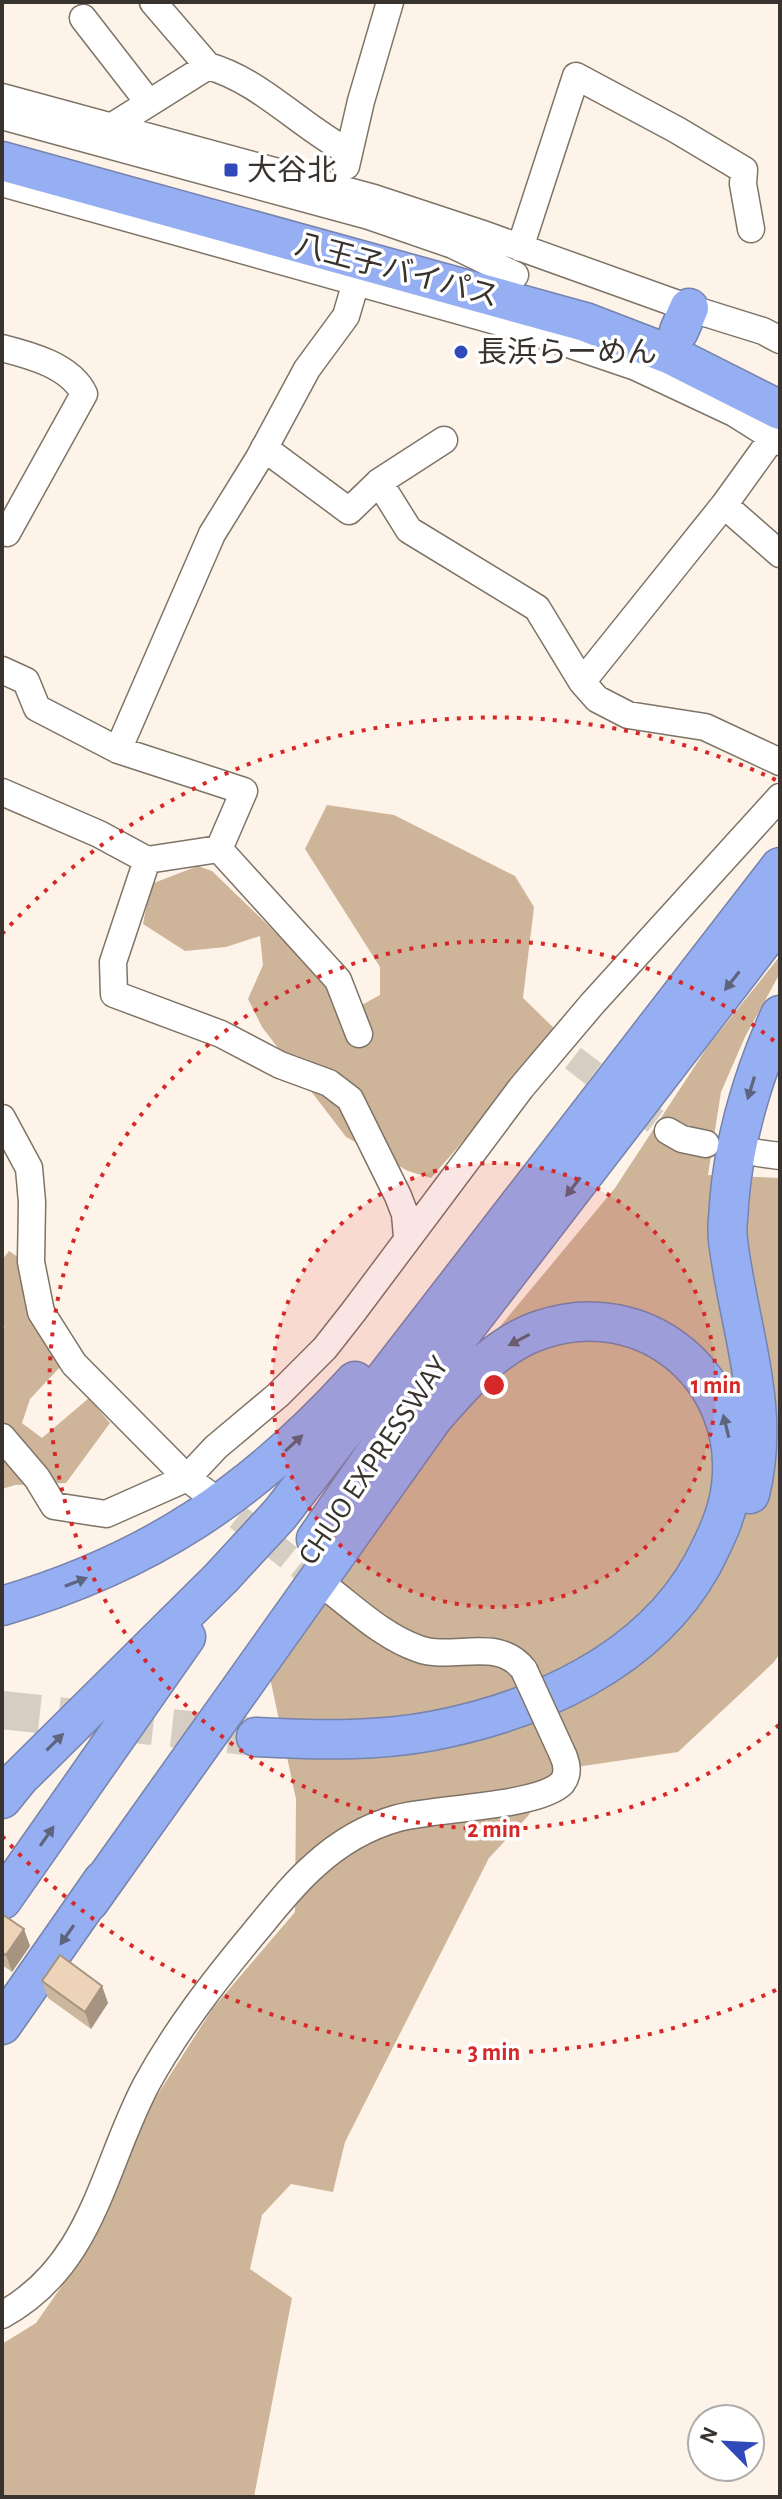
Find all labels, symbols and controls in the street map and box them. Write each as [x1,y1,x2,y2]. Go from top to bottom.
place label: 大谷北 [247,155,337,186]
marker: 大谷北 [222,161,240,179]
street label: 八王子バイパス [292,228,502,313]
place label: 長浜らーめん [477,336,657,368]
marker: 長浜らーめん [452,343,470,361]
one-way arrow [725,971,741,991]
one-way arrow [744,1076,757,1100]
one-way arrow [566,1177,582,1197]
one-way arrow [508,1333,530,1347]
street label: CHUO EXPRESSWAY [293,1351,455,1570]
centre of rings [480,1371,508,1399]
text: 1 min [691,1374,741,1398]
one-way arrow [719,1414,731,1439]
one-way arrow [284,1434,303,1453]
one-way arrow [64,1575,88,1588]
one-way arrow [45,1734,64,1752]
text: 2 min [467,1818,521,1842]
one-way arrow [39,1826,54,1847]
one-way arrow [60,1925,75,1946]
text: 3 min [468,2041,520,2065]
north arrow [686,2403,766,2483]
text: N [695,2424,722,2447]

